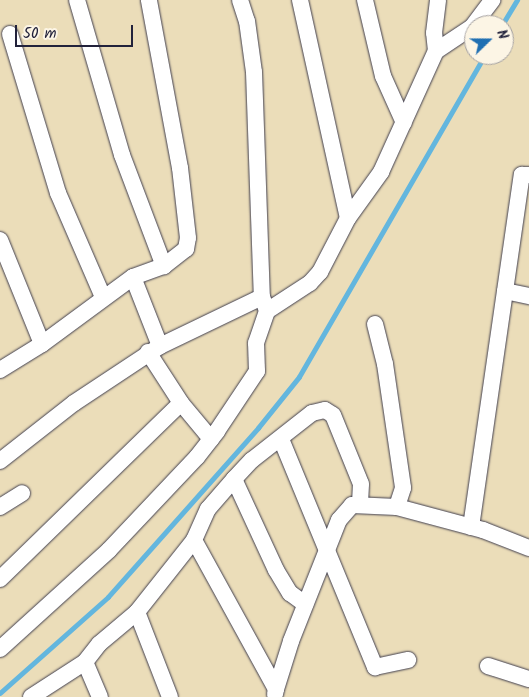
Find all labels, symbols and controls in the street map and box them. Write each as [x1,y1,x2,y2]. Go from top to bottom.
scale bar [18,15,135,47]
north arrow [464,15,514,65]
text: 50 m [23,22,57,46]
text: N [490,27,514,43]

